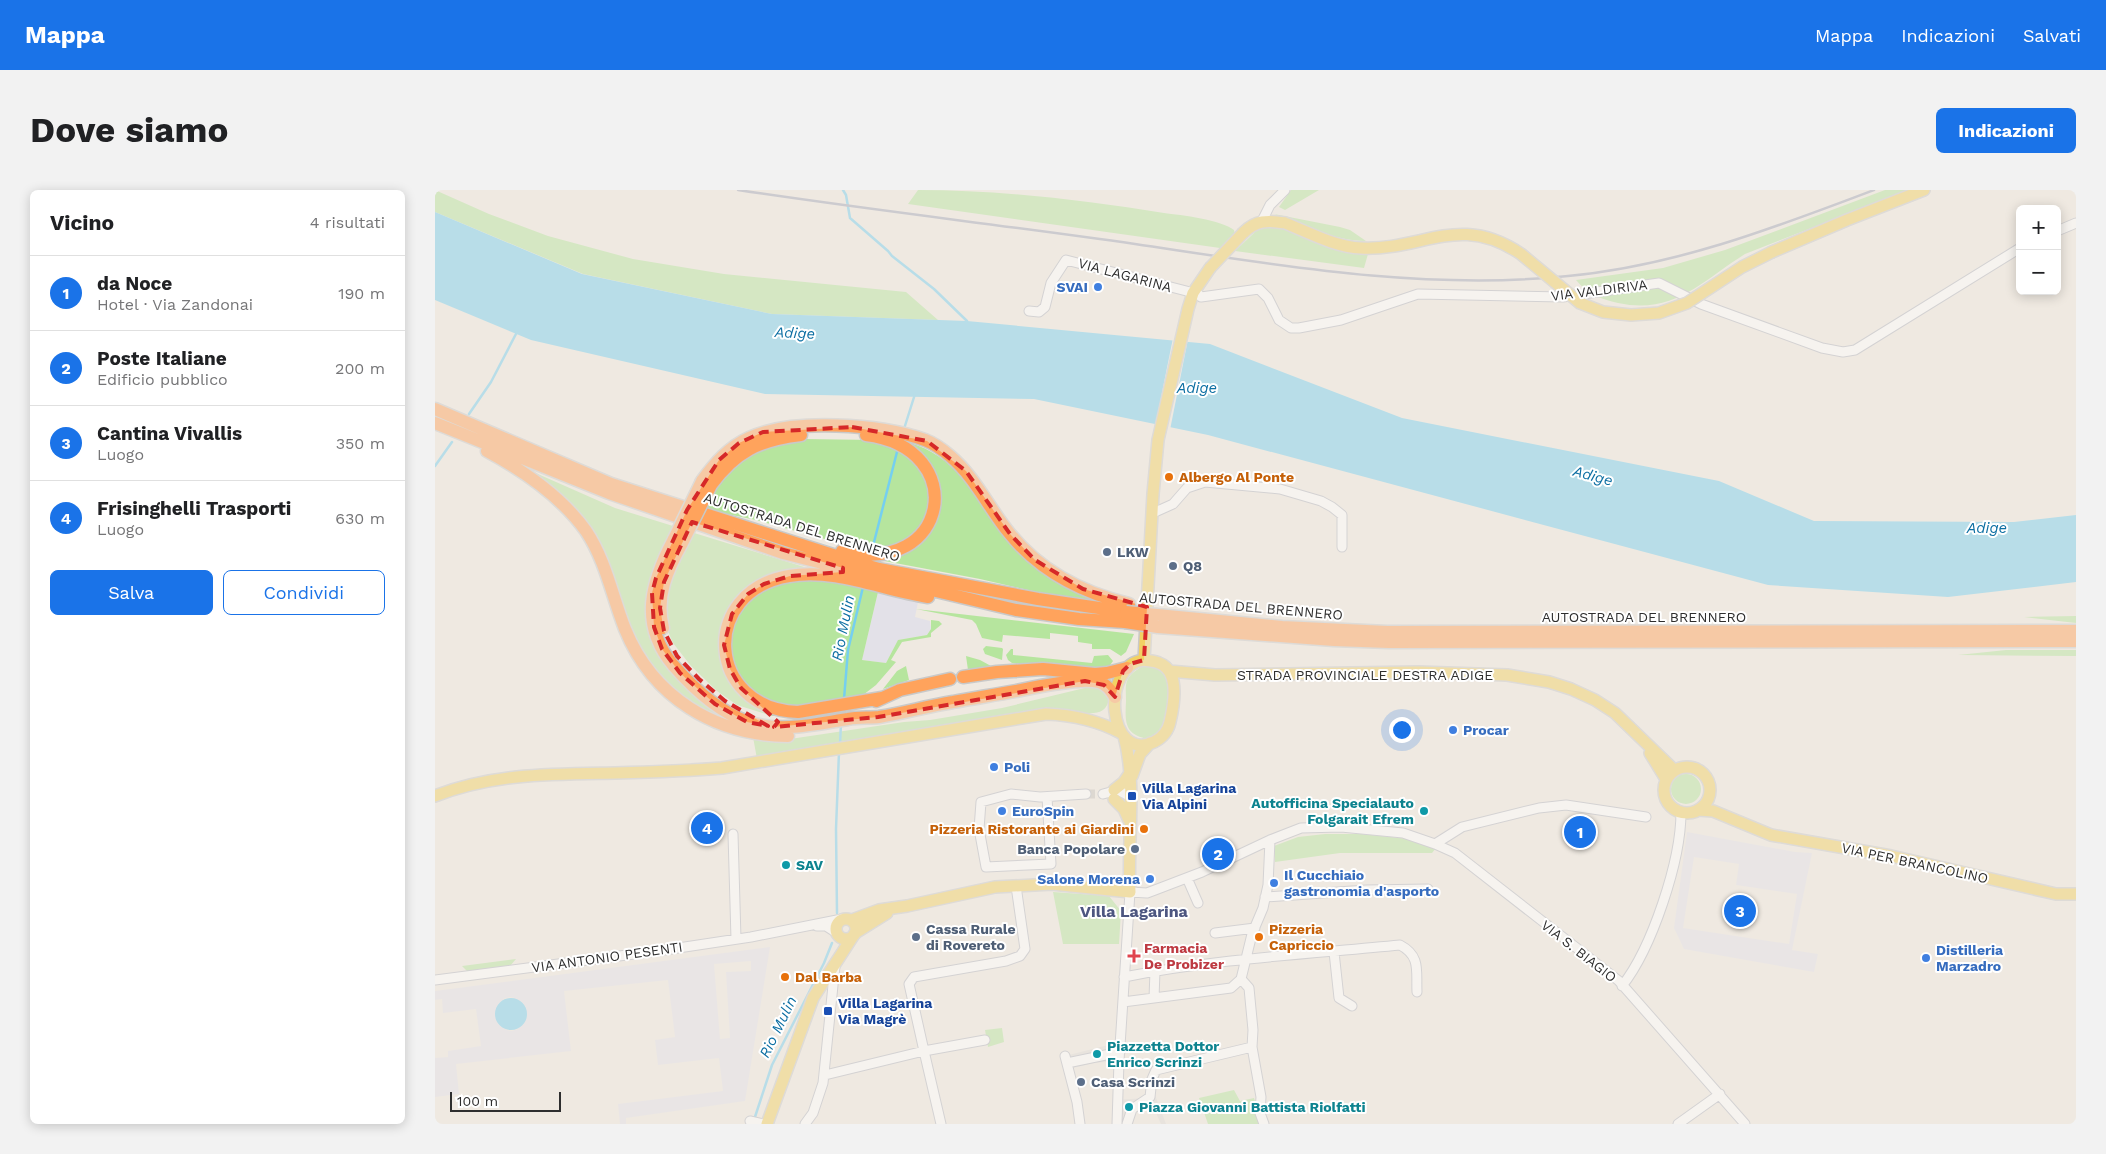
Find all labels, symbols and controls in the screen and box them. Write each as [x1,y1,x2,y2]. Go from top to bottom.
text: Mappa [25,21,105,49]
text: Mappa [1815,25,1873,46]
text: Indicazioni [1901,25,1995,46]
text: Salvati [2023,25,2081,46]
button: Indicazioni [1936,108,2076,153]
text: Dove siamo [30,109,228,151]
map controls [2016,205,2061,295]
button: + [2016,205,2061,250]
text: Vicino [50,210,114,235]
text: 4 risultati [310,213,385,232]
button: − [2016,250,2061,295]
street label: VIA LAGARINA [1076,255,1174,295]
text: da Noce [97,272,172,295]
street label: VIA VALDIRIVA [1550,276,1648,304]
place label: SVAI [1057,279,1088,295]
marker: SVAI [1092,281,1104,293]
text: 1 [63,284,69,303]
text: 190 m [338,284,385,303]
text: Hotel · Via Zandonai [97,295,253,314]
water label: Adige [773,323,816,343]
text: Poste Italiane [97,347,227,370]
text: 2 [61,359,71,378]
text: 200 m [335,359,385,378]
text: Edificio pubblico [97,370,228,389]
water label: Adige [1176,379,1217,397]
text: Cantina Vivallis [97,422,242,445]
text: 3 [61,434,71,453]
text: 350 m [336,434,385,453]
text: Luogo [97,445,144,464]
water label: Adige [1570,462,1615,490]
place label: Albergo Al Ponte [1179,469,1294,485]
marker: Albergo Al Ponte [1163,471,1175,483]
street label: AUTOSTRADA DEL BRENNERO [702,489,902,565]
text: Frisinghelli Trasporti [97,497,291,520]
text: 4 [61,509,71,528]
text: 630 m [335,509,385,528]
water label: Adige [1966,519,2007,537]
text: Luogo [97,520,144,539]
place label: LKW [1117,544,1149,560]
marker: LKW [1101,546,1113,558]
place label: Q8 [1183,558,1202,574]
marker: Q8 [1167,560,1179,572]
button: Salva [50,570,213,615]
button: Condividi [223,570,385,615]
street label: AUTOSTRADA DEL BRENNERO [1138,589,1344,623]
water label: Rio Mulin [828,594,858,662]
street label: AUTOSTRADA DEL BRENNERO [1542,609,1746,625]
street label: STRADA PROVINCIALE DESTRA ADIGE [1237,667,1493,683]
your location [1389,717,1415,743]
place label: Procar [1463,722,1509,738]
marker: Procar [1447,724,1459,736]
place label: Poli [1004,759,1030,775]
marker: Poli [988,761,1000,773]
place label: Villa Lagarina Via Alpini [1142,780,1237,812]
marker: Villa Lagarina Via Alpini [1126,790,1138,802]
place label: Autofficina Specialauto Folgarait Efrem [1251,795,1414,827]
place label: EuroSpin [1012,803,1074,819]
marker: EuroSpin [996,805,1008,817]
marker: Autofficina Specialauto Folgarait Efrem [1418,805,1430,817]
pin: 4 [691,809,723,847]
pin: 1 [1564,813,1596,851]
place label: Pizzeria Ristorante ai Giardini [929,821,1134,837]
marker: Pizzeria Ristorante ai Giardini [1138,823,1150,835]
pin: 2 [1202,835,1234,873]
street label: VIA PER BRANCOLINO [1840,840,1990,886]
place label: Banca Popolare [1017,841,1125,857]
marker: Banca Popolare [1129,843,1141,855]
place label: SAV [796,857,823,873]
marker: SAV [780,859,792,871]
place label: Il Cucchiaio gastronomia d'asporto [1284,867,1439,899]
place label: Salone Morena [1037,871,1141,887]
marker: Salone Morena [1144,873,1156,885]
marker: Il Cucchiaio gastronomia d'asporto [1268,877,1280,889]
pin: 3 [1724,892,1756,930]
district label: Villa Lagarina [1080,902,1189,921]
street label: VIA S. BIAGIO [1538,917,1620,985]
place label: Cassa Rurale di Rovereto [926,921,1016,953]
place label: Pizzeria Capriccio [1269,921,1334,953]
marker: Cassa Rurale di Rovereto [910,931,922,943]
marker: Pizzeria Capriccio [1253,931,1265,943]
street label: VIA ANTONIO PESENTI [531,938,683,976]
place label: Farmacia De Probizer [1144,940,1224,972]
place label: Distilleria Marzadro [1936,942,2004,974]
marker: Farmacia De Probizer [1128,950,1140,962]
marker: Distilleria Marzadro [1920,952,1932,964]
place label: Dal Barba [795,969,863,985]
marker: Dal Barba [779,971,791,983]
water label: Rio Mulin [755,993,801,1061]
place label: Villa Lagarina Via Magrè [838,995,933,1027]
marker: Villa Lagarina Via Magrè [822,1005,834,1017]
place label: Piazzetta Dottor Enrico Scrinzi [1107,1038,1219,1070]
marker: Piazzetta Dottor Enrico Scrinzi [1091,1048,1103,1060]
place label: Casa Scrinzi [1091,1074,1175,1090]
marker: Casa Scrinzi [1075,1076,1087,1088]
scale bar [450,1089,561,1112]
text: 100 m [457,1093,498,1109]
place label: Piazza Giovanni Battista Riolfatti [1139,1099,1365,1115]
marker: Piazza Giovanni Battista Riolfatti [1123,1101,1135,1113]

